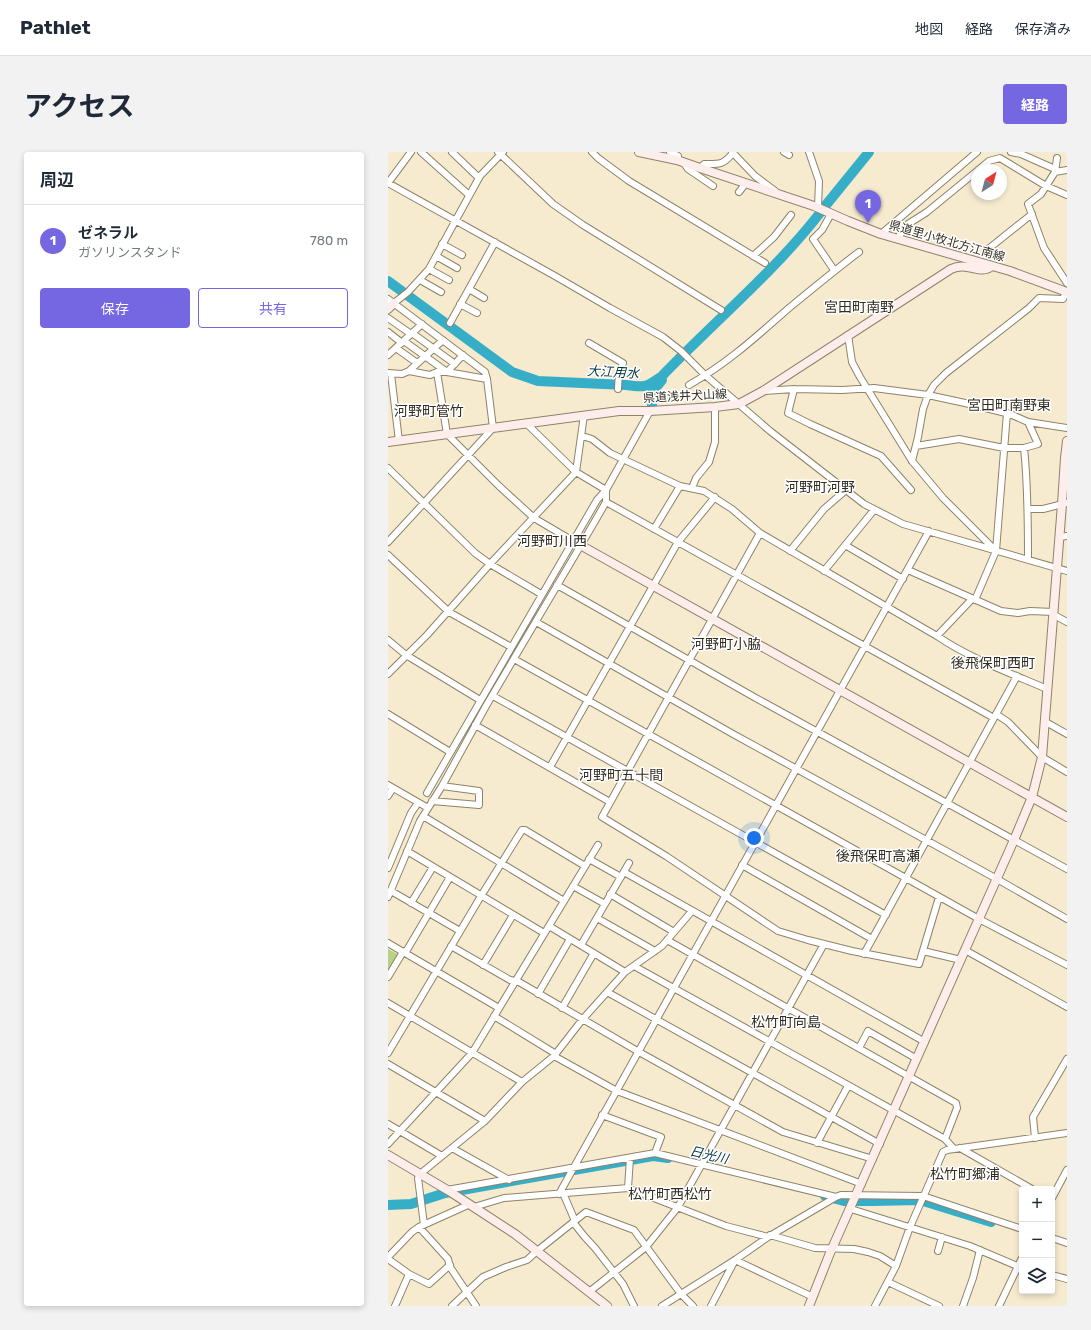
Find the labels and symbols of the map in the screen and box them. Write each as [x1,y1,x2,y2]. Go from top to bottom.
north arrow [971,164,1007,200]
pin: 1 [855,190,881,223]
street label: 県道里小牧北方江南線 [887,218,1007,264]
district label: 宮田町南野 [824,299,894,316]
water label: 大江用水 [587,363,641,381]
street label: 県道浅井犬山線 [643,387,727,405]
district label: 宮田町南野東 [967,397,1051,414]
district label: 河野町管竹 [394,403,464,420]
district label: 河野町河野 [785,479,855,496]
district label: 河野町川西 [517,533,587,550]
district label: 河野町小脇 [691,636,761,653]
district label: 後飛保町西町 [951,655,1035,672]
district label: 河野町五十間 [579,767,663,784]
your location [744,828,764,848]
district label: 後飛保町高瀬 [836,848,920,865]
district label: 松竹町向島 [751,1014,821,1031]
water label: 日光川 [688,1143,732,1167]
district label: 松竹町郷浦 [930,1166,1000,1183]
district label: 松竹町西松竹 [628,1186,712,1203]

